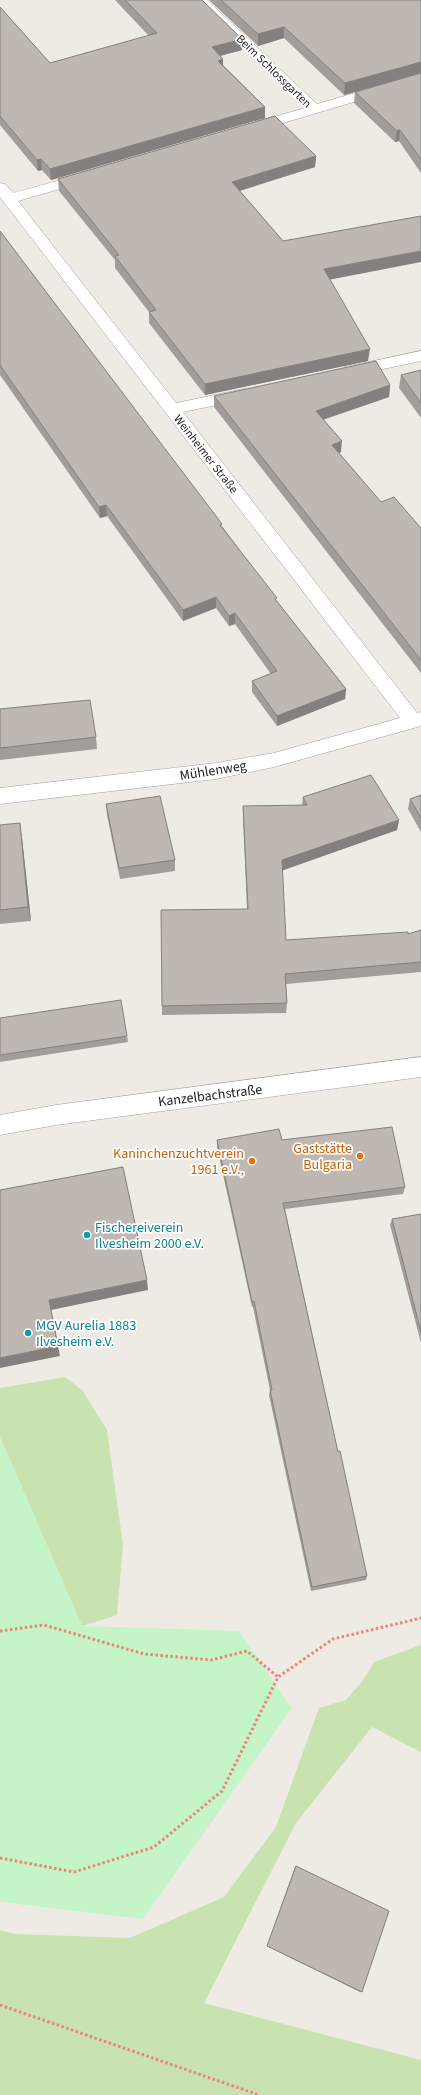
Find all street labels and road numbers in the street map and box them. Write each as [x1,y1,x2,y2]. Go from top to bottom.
street label: Beim Schlossgarten [232,31,315,112]
street label: Weinheimer Straße [169,411,242,497]
street label: Mühlenweg [178,756,248,786]
street label: Kanzelbachstraße [157,1080,263,1112]

